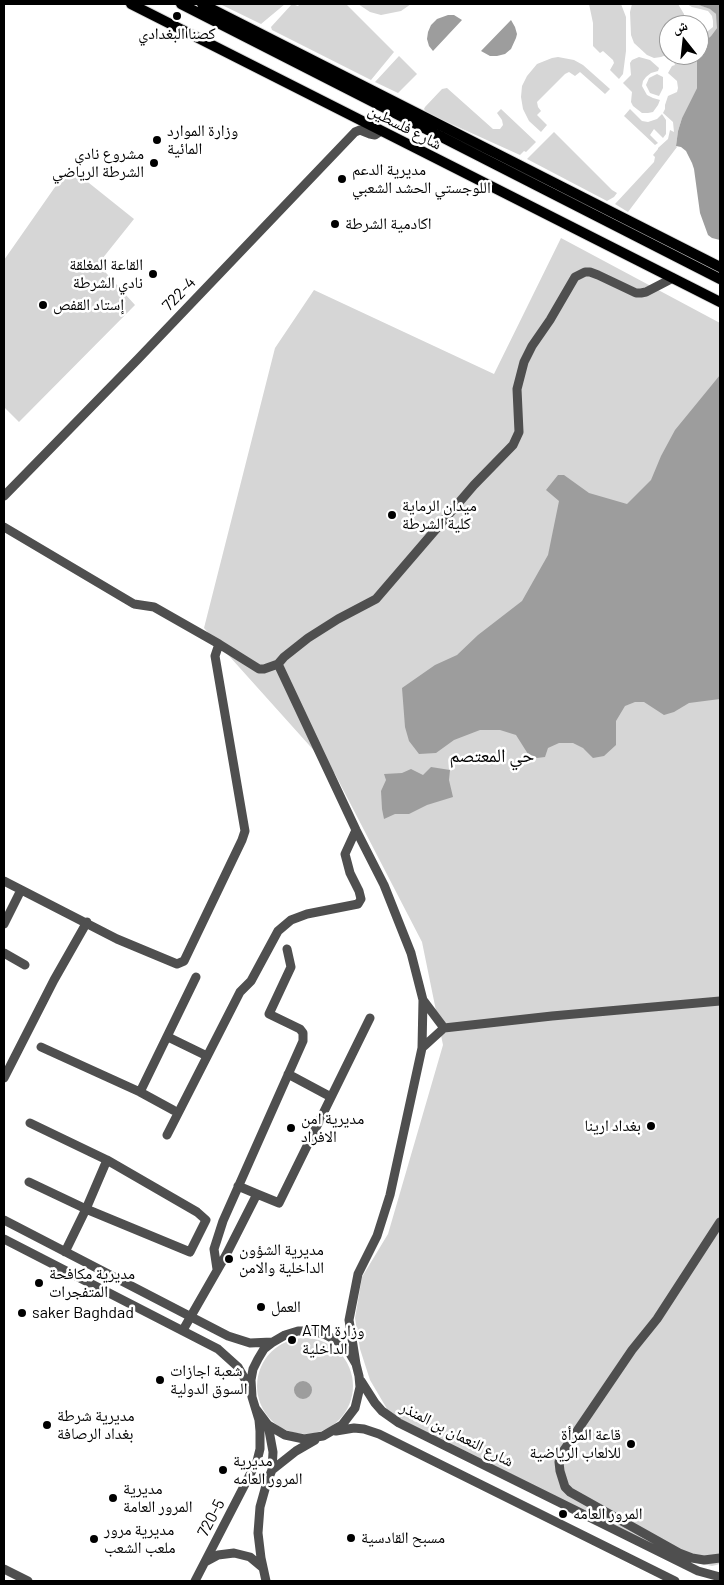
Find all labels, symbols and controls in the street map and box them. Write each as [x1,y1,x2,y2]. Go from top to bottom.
marker: كصنا البغدادي [171,10,183,22]
north arrow [659,15,709,65]
text: ش [671,16,689,36]
place label: كصنا البغدادي [138,24,216,44]
street label: شارع فلسطين [365,100,445,154]
place label: وزارة الموارد المائية [167,121,238,159]
marker: وزارة الموارد المائية [151,134,163,146]
place label: مشروع نادي الشرطة الرياضي [52,144,144,182]
marker: مشروع نادي الشرطة الرياضي [148,157,160,169]
place label: مديرية الدعم اللوجستي الحشد الشعبي [352,160,491,198]
marker: مديرية الدعم اللوجستي الحشد الشعبي [336,173,348,185]
place label: اكادمية الشرطة [345,214,432,234]
marker: اكادمية الشرطة [329,218,341,230]
place label: القاعة المغلقة نادي الشرطة [69,255,143,293]
marker: القاعة المغلقة نادي الشرطة [147,268,159,280]
street label: 722-4 [158,273,200,315]
place label: إستاد القفص [53,295,124,315]
marker: إستاد القفص [37,299,49,311]
place label: ميدان الرماية كلية الشرطة [402,496,477,534]
marker: ميدان الرماية كلية الشرطة [386,509,398,521]
district label: حي المعتصم [450,745,534,767]
place label: مديرية امن الافراد [301,1109,364,1147]
place label: بغداد ارينا [585,1116,641,1136]
marker: بغداد ارينا [645,1120,657,1132]
marker: مديرية امن الافراد [285,1122,297,1134]
place label: مديرية الشؤون الداخلية والامن [239,1240,324,1278]
marker: مديرية الشؤون الداخلية والامن [223,1253,235,1265]
place label: مديرية مكافحة المتفجرات [49,1264,135,1302]
marker: مديرية مكافحة المتفجرات [33,1277,45,1289]
place label: العمل [271,1297,301,1317]
marker: العمل [255,1301,267,1313]
place label: saker Baghdad [32,1303,134,1323]
marker: saker Baghdad [16,1307,28,1319]
place label: ATM وزارة الداخلية [302,1321,365,1359]
marker: ATM وزارة الداخلية [286,1334,298,1346]
place label: شعبة اجازات السوق الدولية [170,1361,248,1399]
marker: شعبة اجازات السوق الدولية [154,1374,166,1386]
street label: شارع النعمان بن المنذر [397,1397,517,1471]
place label: مديرية شرطة بغداد الرصافة [57,1406,135,1444]
marker: مديرية شرطة بغداد الرصافة [41,1419,53,1431]
place label: قاعة المرأة للالعاب الرياضية [529,1425,621,1463]
marker: قاعة المرأة للالعاب الرياضية [625,1438,637,1450]
place label: مديرية المرور العامه [233,1451,303,1489]
marker: مديرية المرور العامه [217,1464,229,1476]
place label: مديرية المرور العامة [123,1479,193,1517]
marker: مديرية المرور العامة [107,1492,119,1504]
street label: 720-5 [193,1496,229,1540]
place label: المرور العامه [573,1504,643,1524]
marker: المرور العامه [557,1508,569,1520]
place label: مديرية مرور ملعب الشعب [104,1520,176,1558]
place label: مسبح القادسية [361,1528,445,1548]
marker: مسبح القادسية [345,1532,357,1544]
marker: مديرية مرور ملعب الشعب [88,1533,100,1545]

